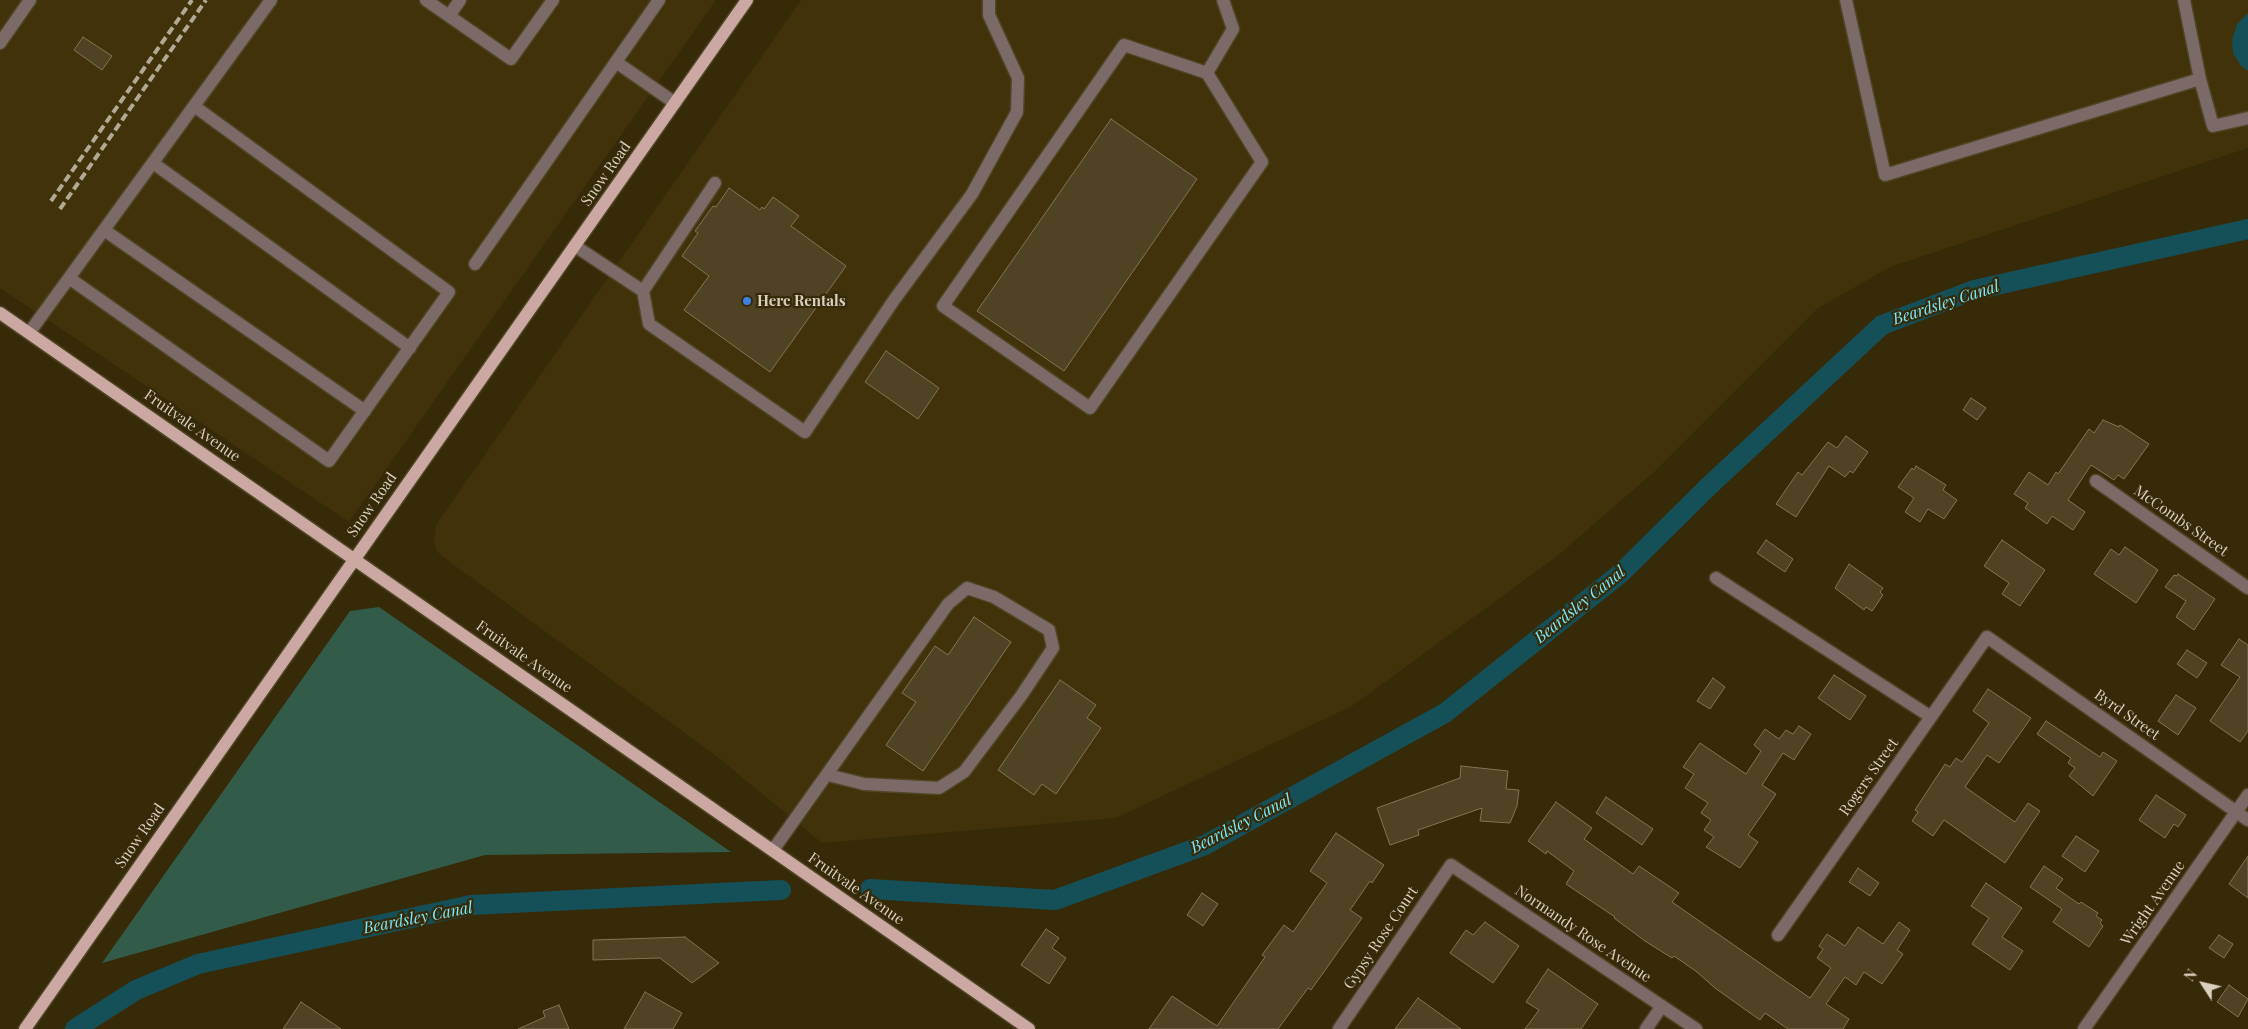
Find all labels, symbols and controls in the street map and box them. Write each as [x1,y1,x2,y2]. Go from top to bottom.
street label: Snow Road [577,138,635,210]
water label: Beardsley Canal [1890,277,2002,329]
place label: Herc Rentals [757,292,846,310]
marker: Herc Rentals [741,295,753,307]
street label: Fruitvale Avenue [140,386,244,466]
street label: Snow Road [343,469,401,541]
street label: McCombs Street [2130,482,2232,560]
water label: Beardsley Canal [1531,563,1629,647]
street label: Fruitvale Avenue [472,617,576,697]
street label: Byrd Street [2091,686,2163,744]
street label: Rogers Street [1836,735,1902,819]
water label: Beardsley Canal [1187,790,1295,858]
street label: Snow Road [111,800,169,872]
street label: Fruitvale Avenue [804,849,908,929]
street label: Wright Avenue [2117,857,2189,949]
street label: Normandy Rose Avenue [1511,882,1655,986]
street label: Gypsy Rose Court [1340,883,1422,993]
water label: Beardsley Canal [362,898,474,938]
north arrow [2178,959,2228,1009]
text: N [2180,966,2201,985]

